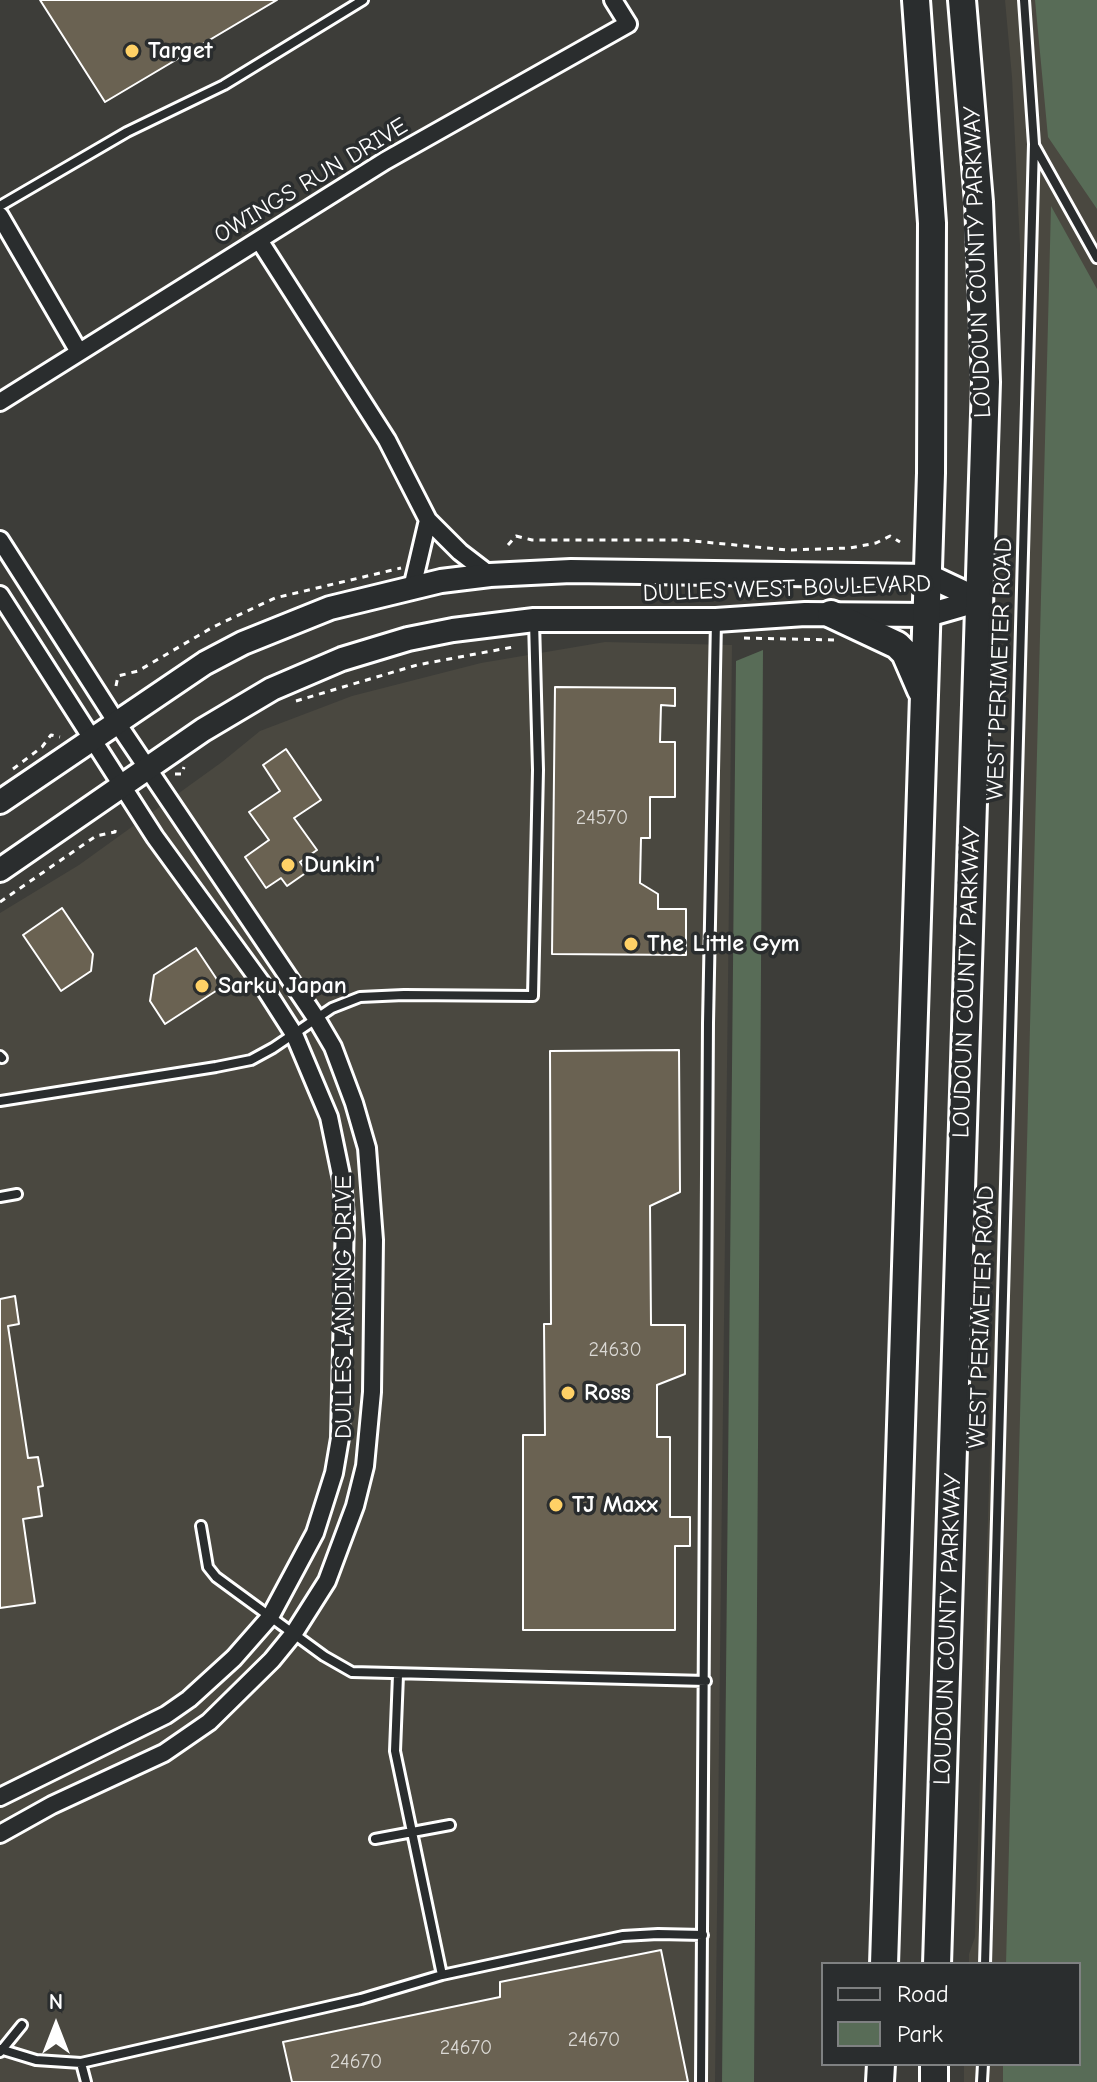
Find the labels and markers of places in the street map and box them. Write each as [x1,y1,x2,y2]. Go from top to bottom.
place label: Target [148,37,213,65]
marker: Target [123,42,141,60]
place label: Dunkin' [304,851,380,879]
marker: Dunkin' [279,856,297,874]
place label: The Little Gym [647,930,799,958]
marker: The Little Gym [622,935,640,953]
place label: Sarku Japan [218,972,347,1000]
marker: Sarku Japan [193,977,211,995]
place label: Ross [584,1379,631,1407]
marker: Ross [559,1384,577,1402]
place label: TJ Maxx [572,1491,658,1519]
marker: TJ Maxx [547,1496,565,1514]

